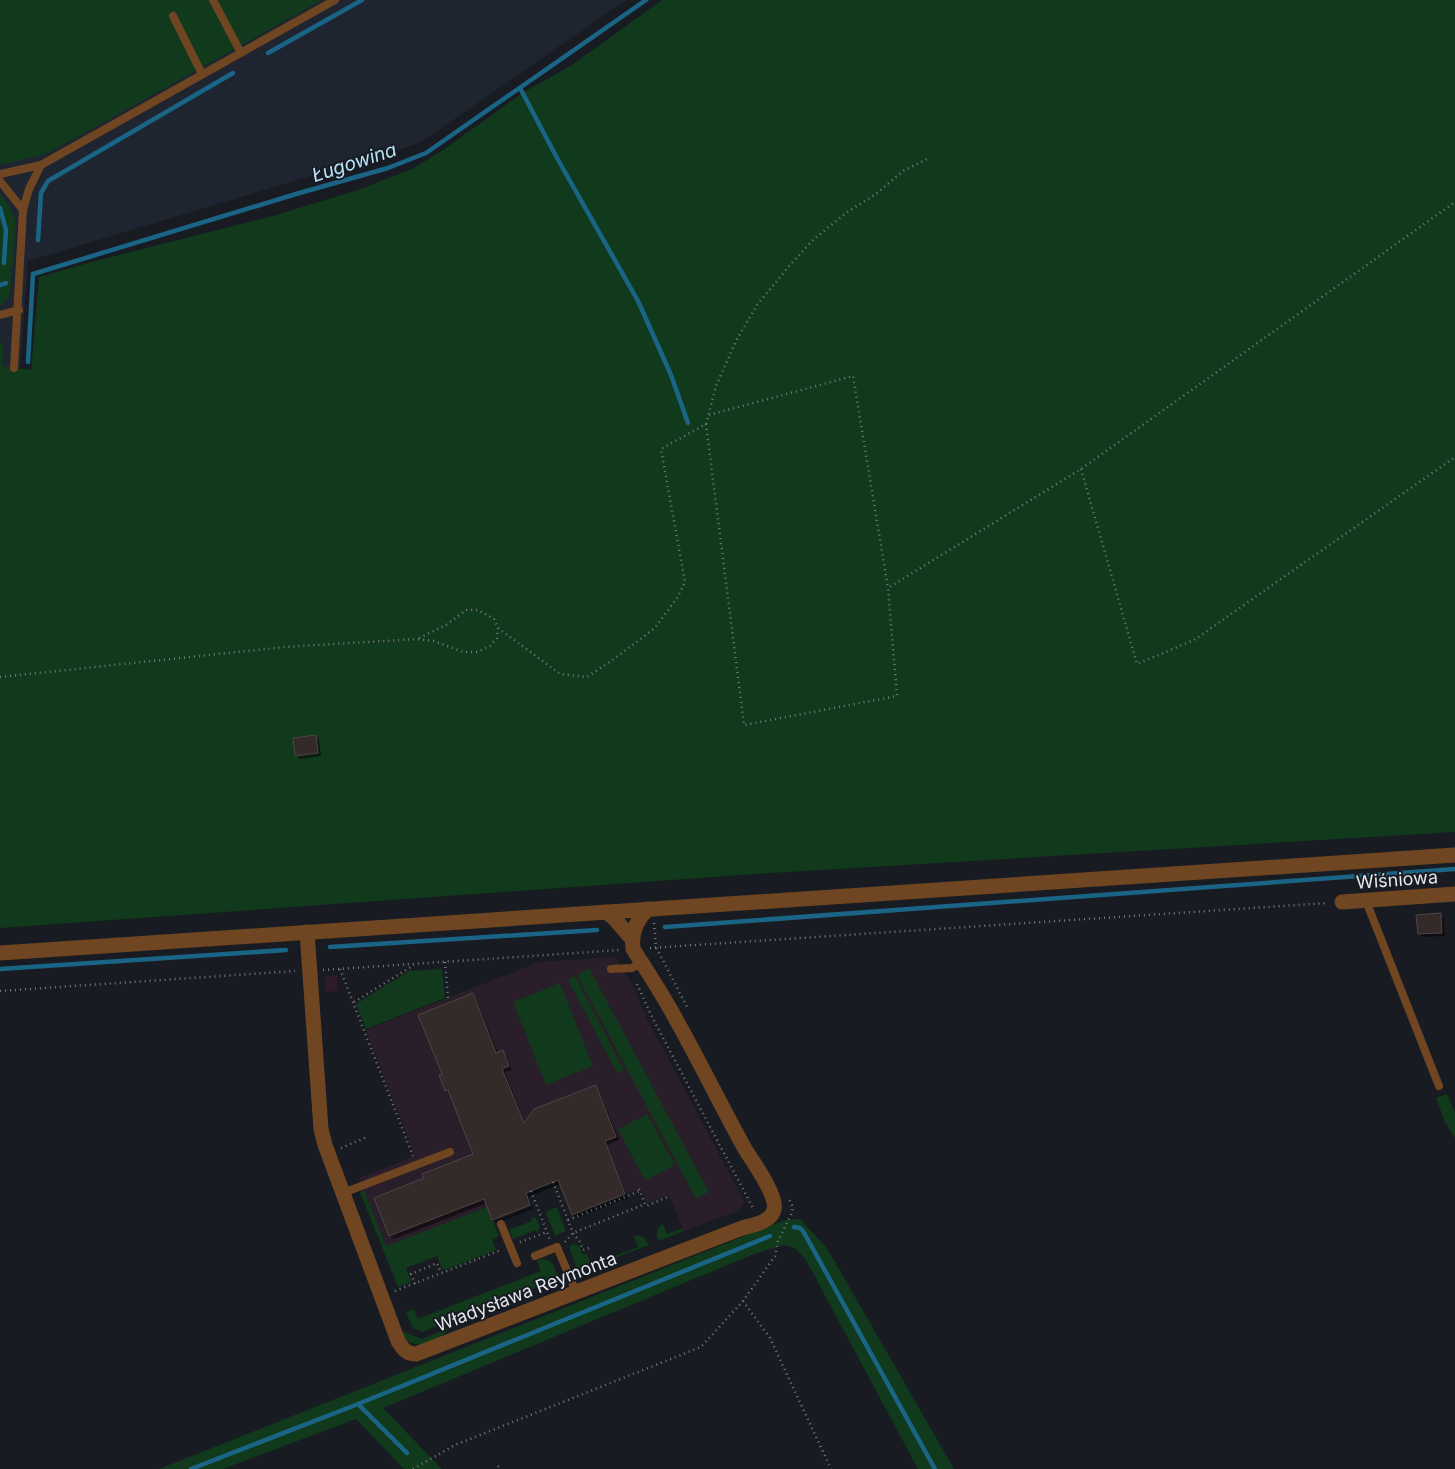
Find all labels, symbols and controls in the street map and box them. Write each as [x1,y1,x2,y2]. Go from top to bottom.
water label: Ługowina [309,138,400,187]
street label: Wiśniowa [1355,866,1439,893]
street label: Władysława Reymonta [432,1247,619,1336]

